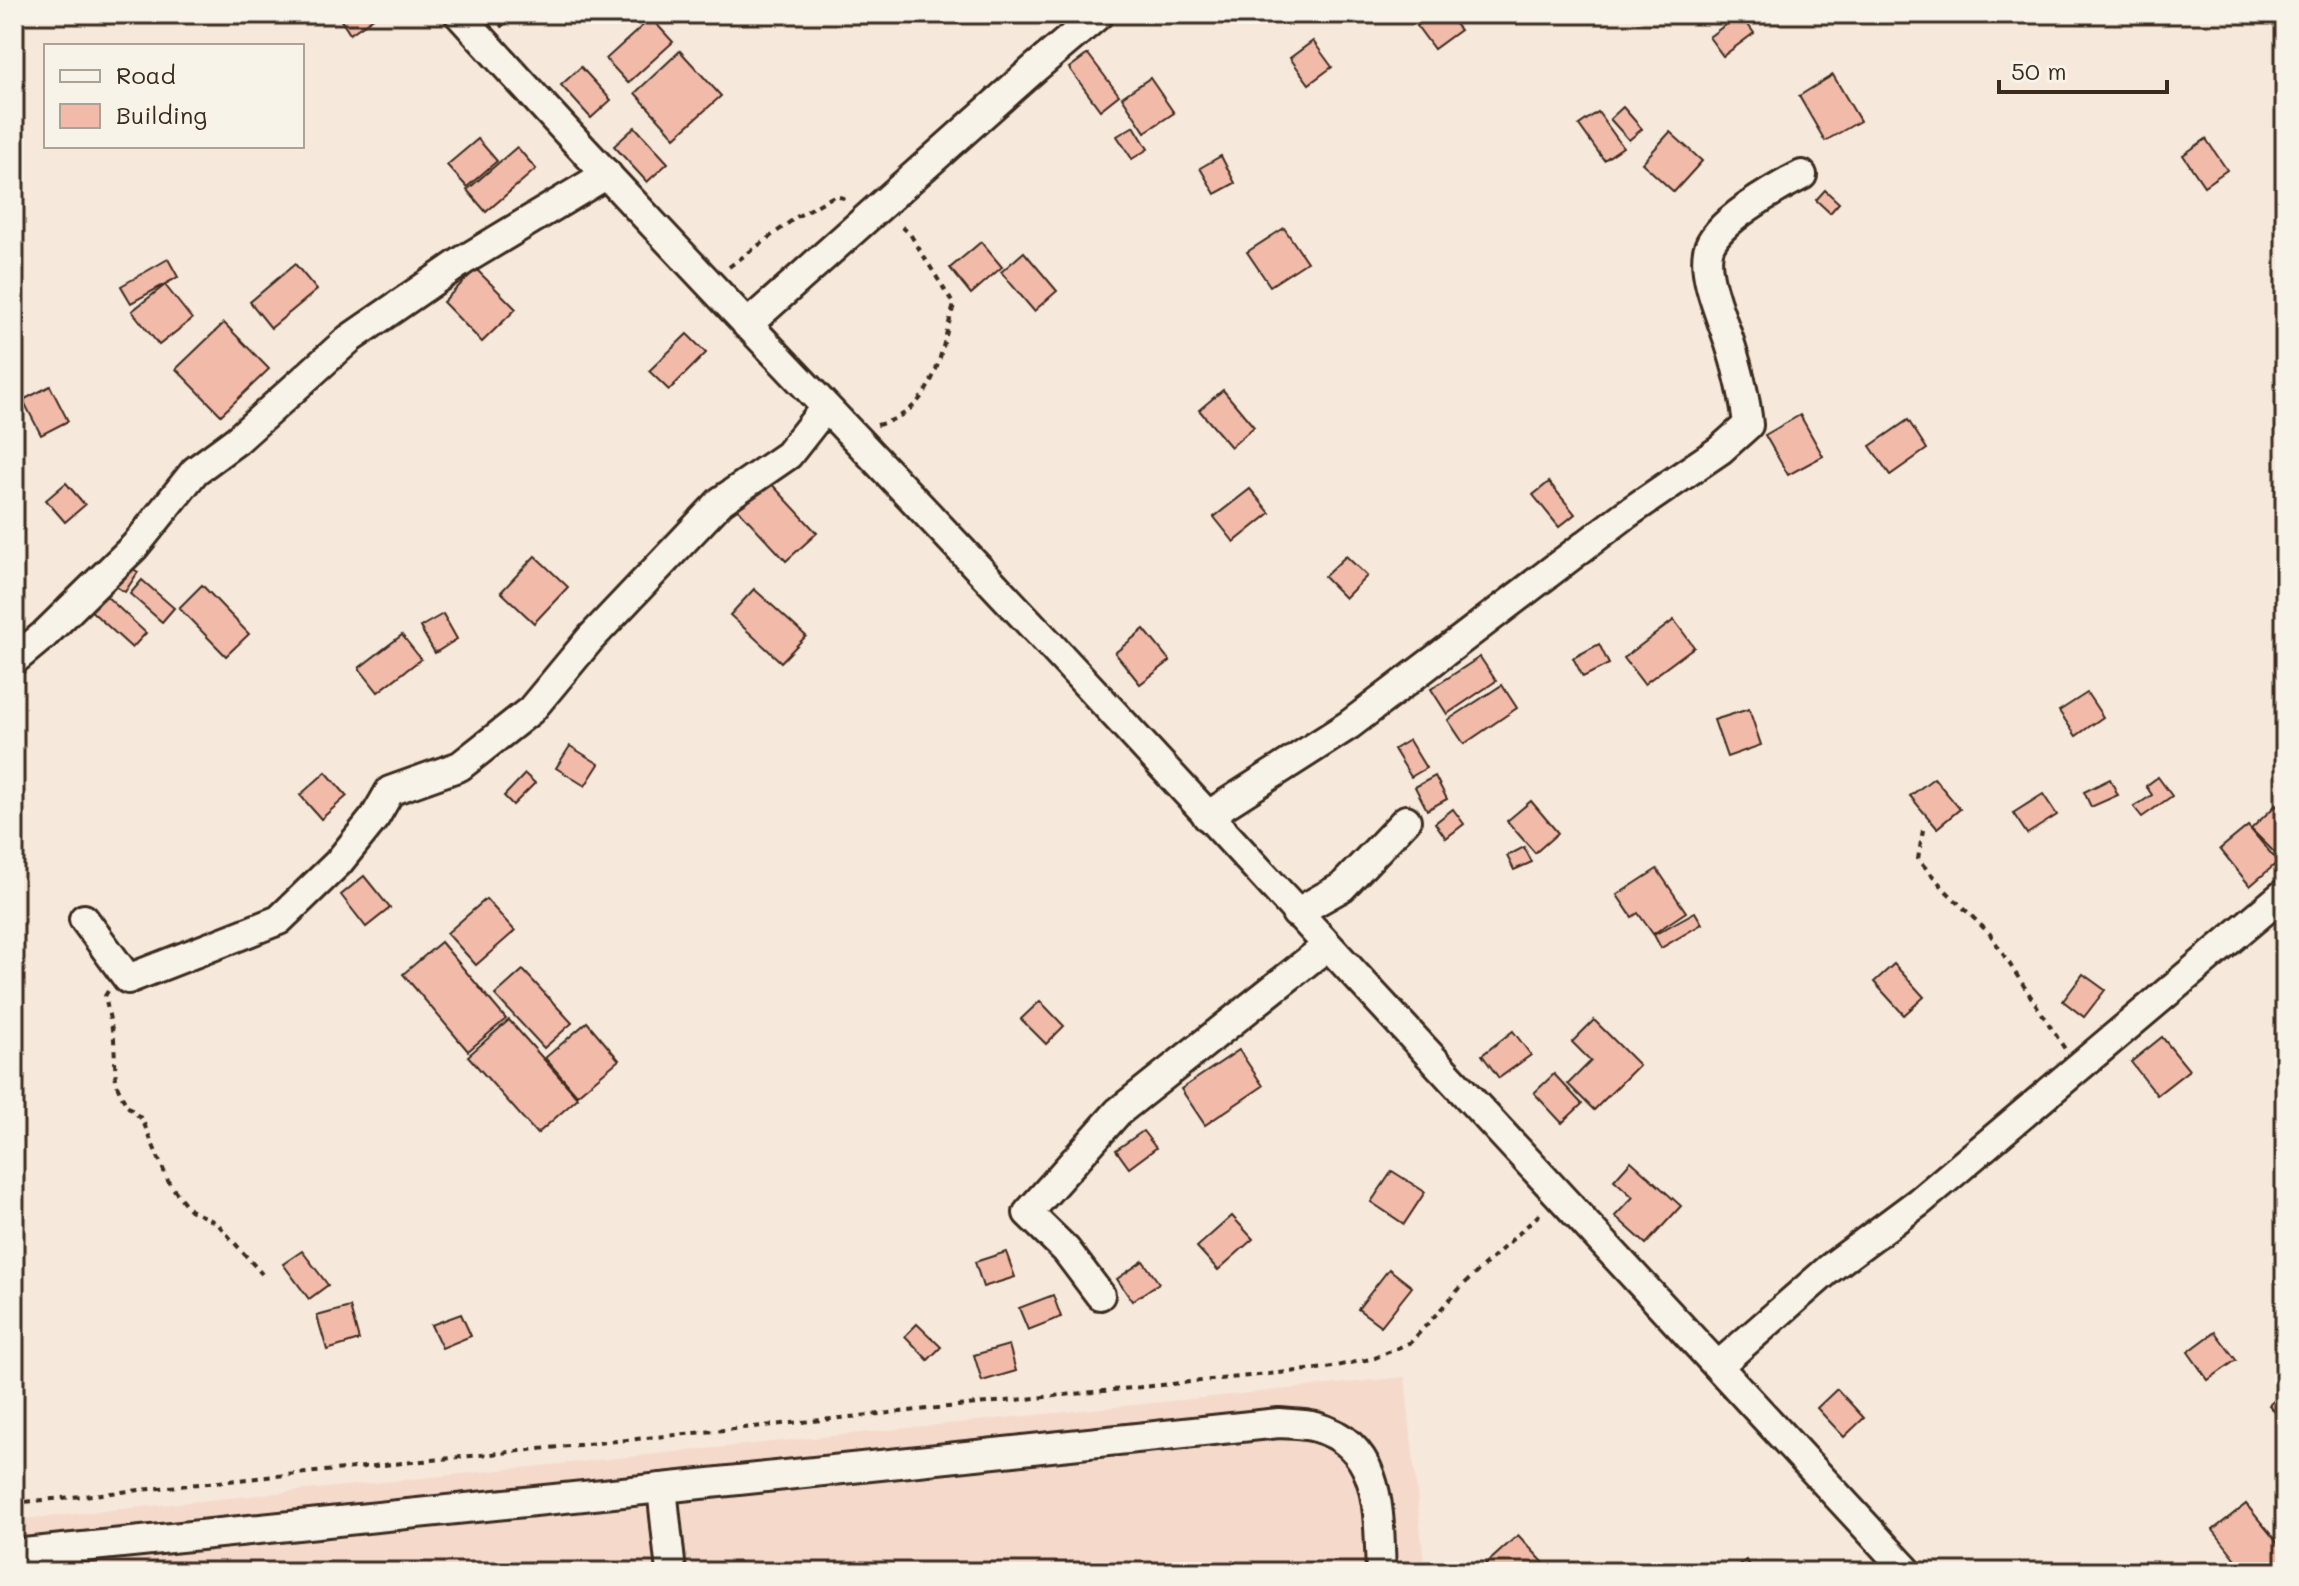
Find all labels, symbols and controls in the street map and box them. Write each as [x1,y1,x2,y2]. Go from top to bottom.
legend [44,44,304,148]
scale bar [1999,44,2167,94]
text: 50 m [2011,55,2067,86]
text: Road [116,59,176,90]
text: Building [116,99,207,130]

